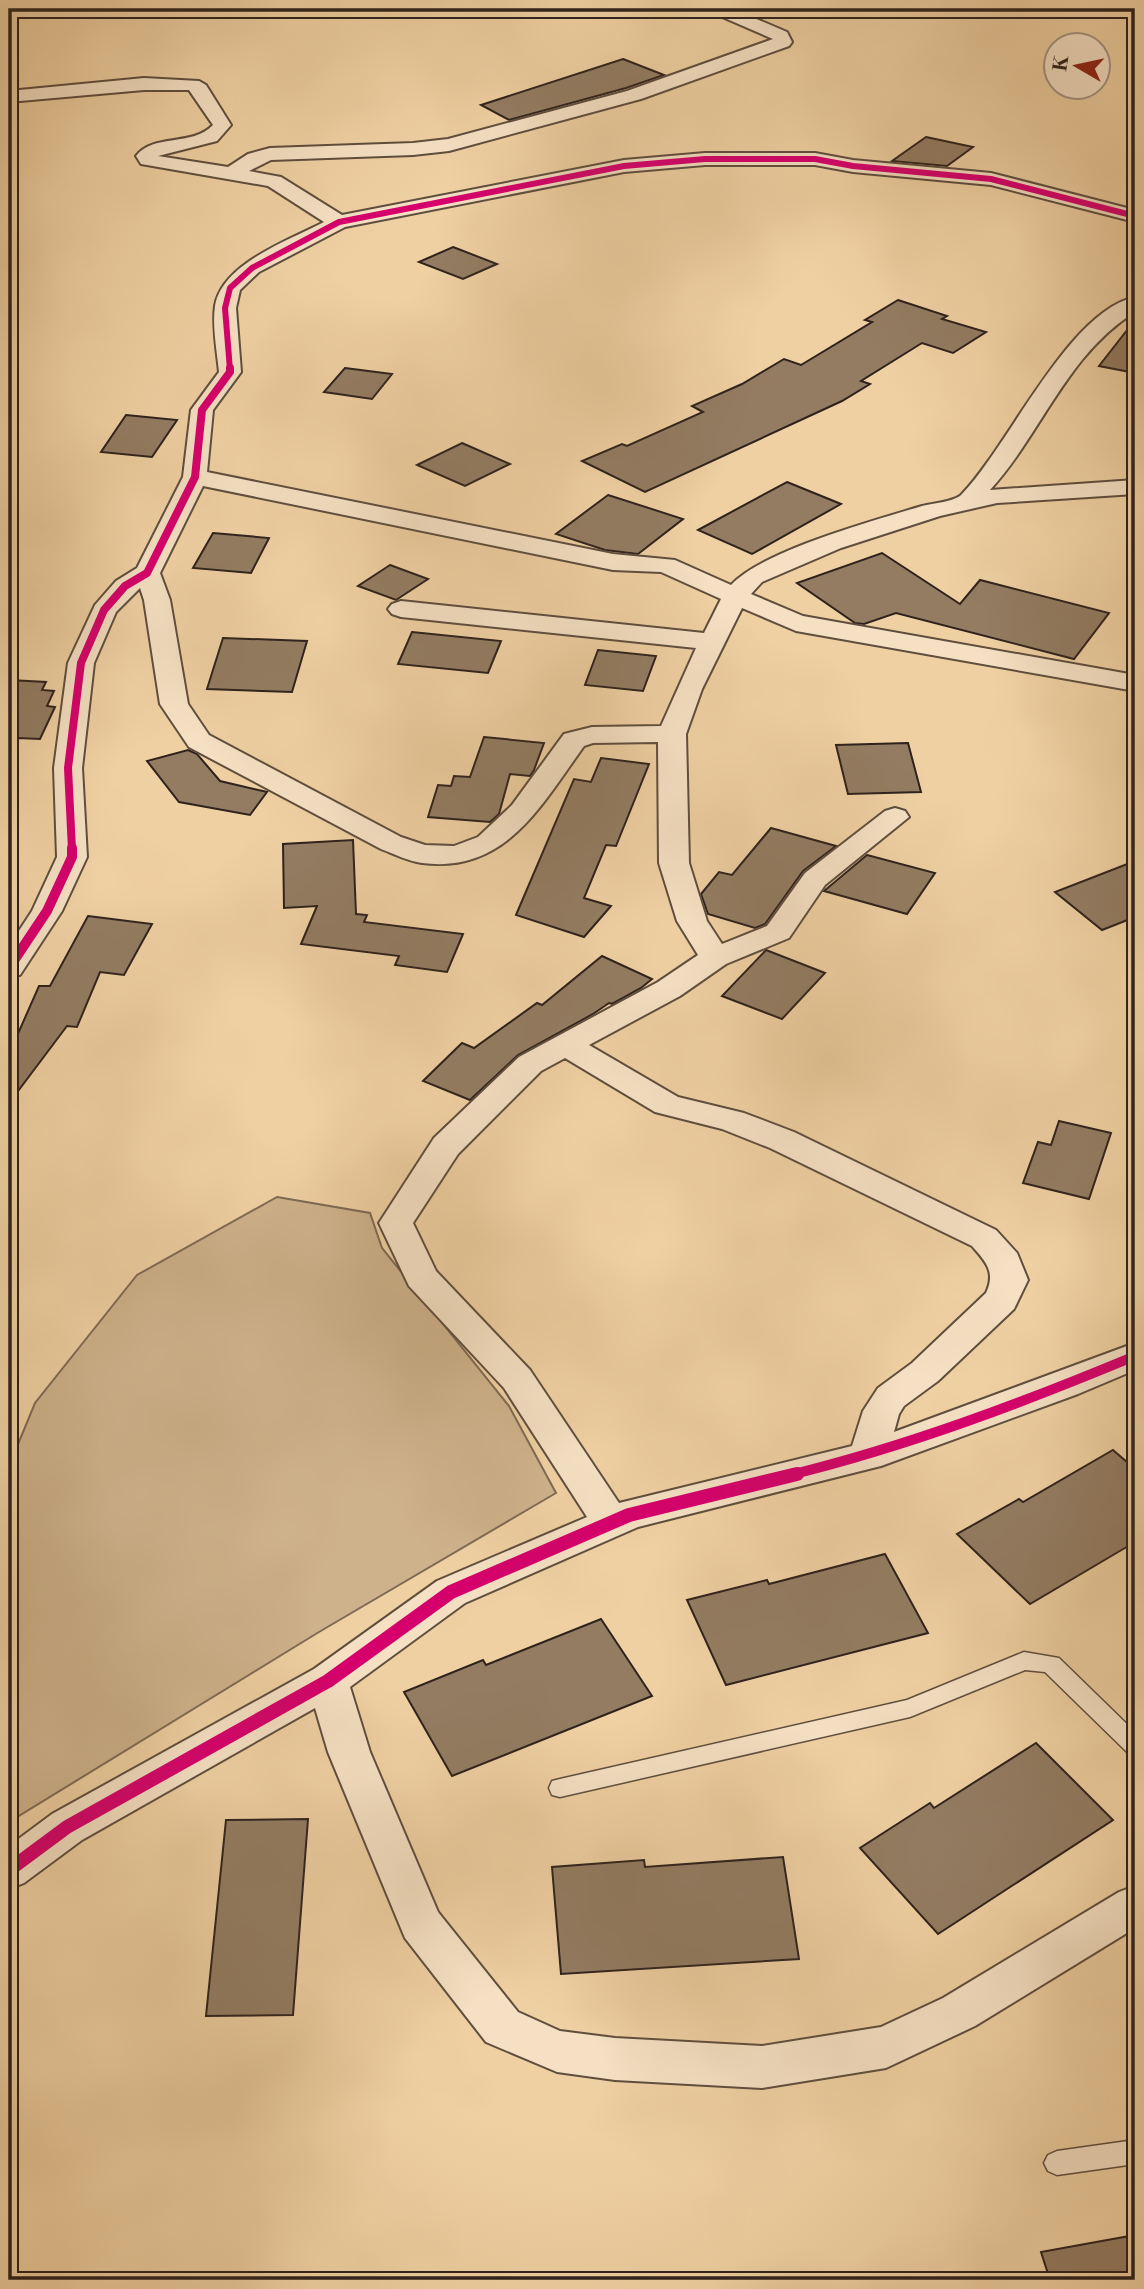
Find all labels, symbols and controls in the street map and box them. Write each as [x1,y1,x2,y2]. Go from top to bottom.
north arrow [1042,32,1112,102]
text: K [1048,53,1074,73]

